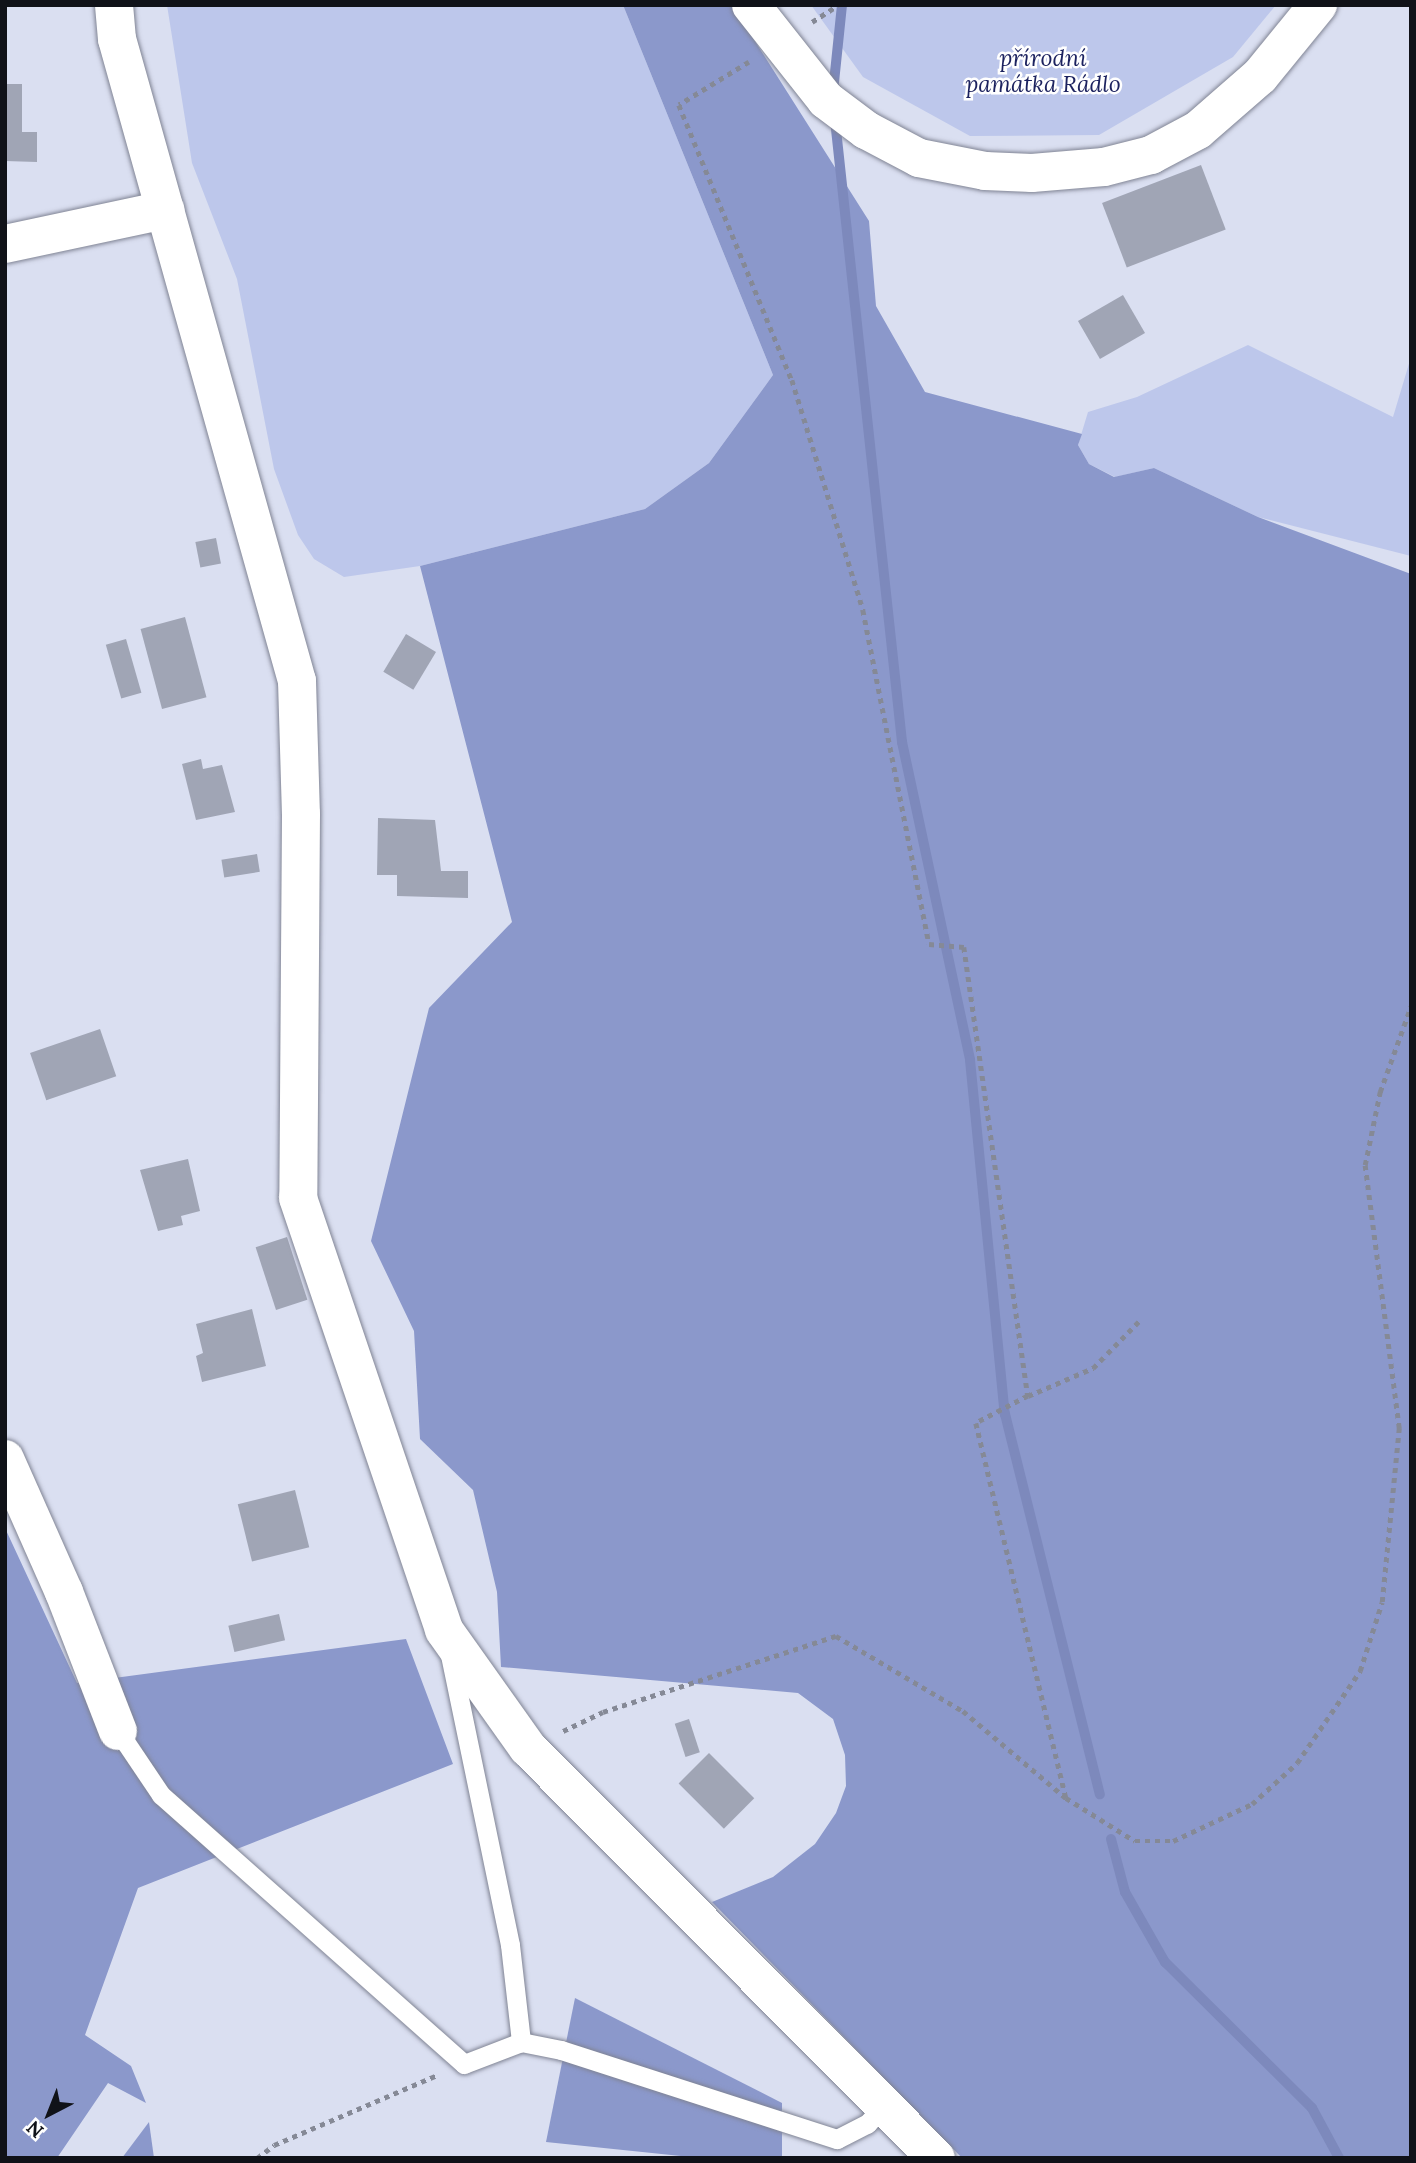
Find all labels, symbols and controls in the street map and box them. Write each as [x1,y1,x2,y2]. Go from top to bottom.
park label: přírodní památka Rádlo [965,44,1121,98]
north arrow [14,2079,84,2149]
text: N [21,2116,48,2143]

